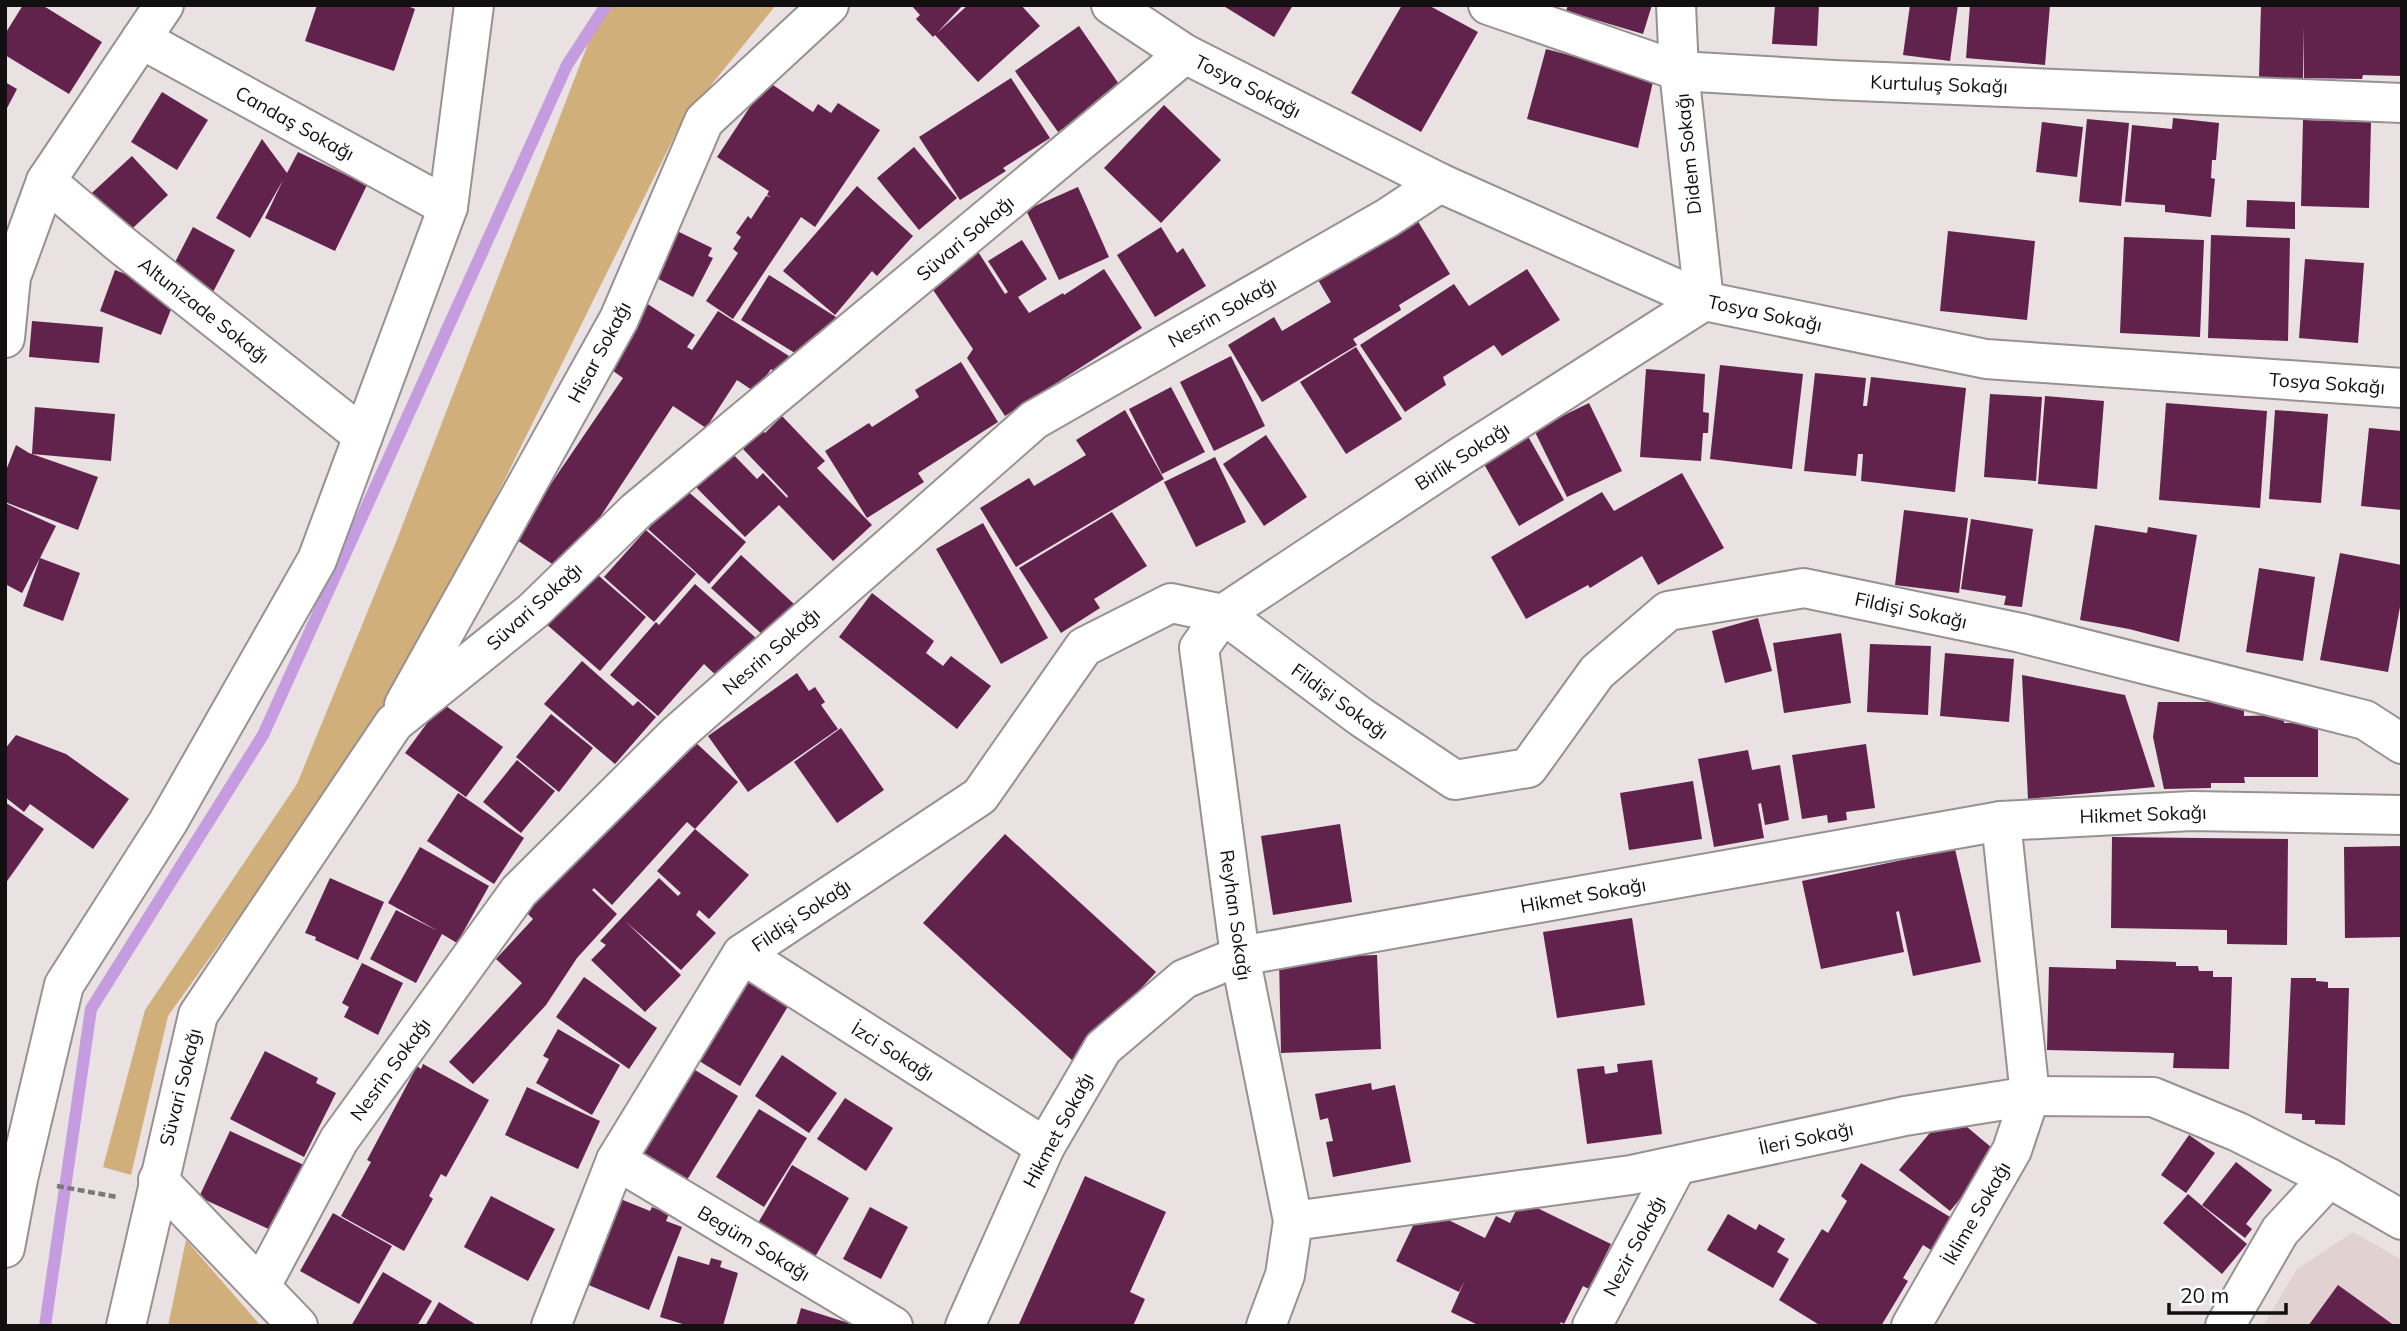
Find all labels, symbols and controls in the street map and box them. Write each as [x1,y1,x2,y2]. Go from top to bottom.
street label: Tosya Sokağı [1191,49,1305,123]
street label: Kurtuluş Sokağı [1870,70,2008,98]
street label: Candaş Sokağı [231,80,359,166]
street label: Didem Sokağı [1670,92,1706,216]
street label: Süvari Sokağı [911,190,1019,286]
street label: Altunizade Sokağı [134,251,274,369]
street label: Nesrin Sokağı [1164,271,1280,353]
street label: Tosya Sokağı [1706,289,1824,337]
street label: Hisar Sokağı [562,297,636,407]
street label: Tosya Sokağı [2268,367,2386,399]
street label: Birlik Sokağı [1410,417,1514,495]
street label: Süvari Sokağı [481,557,587,655]
street label: Fildişi Sokağı [1853,586,1969,634]
street label: Nesrin Sokağı [717,602,825,700]
street label: Fildişi Sokağı [1287,658,1393,744]
street label: Hikmet Sokağı [2079,800,2207,828]
street label: Reyhan Sokağı [1215,848,1257,982]
street label: Hikmet Sokağı [1518,872,1648,918]
street label: Fildişi Sokağı [747,873,855,957]
street label: Nesrin Sokağı [345,1013,435,1125]
street label: İzci Sokağı [847,1016,939,1086]
street label: Süvari Sokağı [154,1026,206,1148]
street label: Hikmet Sokağı [1018,1068,1098,1192]
street label: İleri Sokağı [1757,1116,1855,1160]
street label: İklime Sokağı [1937,1157,2015,1269]
street label: Nezir Sokağı [1597,1192,1671,1300]
street label: Begüm Sokağı [693,1200,815,1286]
scale bar [2169,1272,2286,1316]
text: 20 m [2180,1282,2229,1308]

